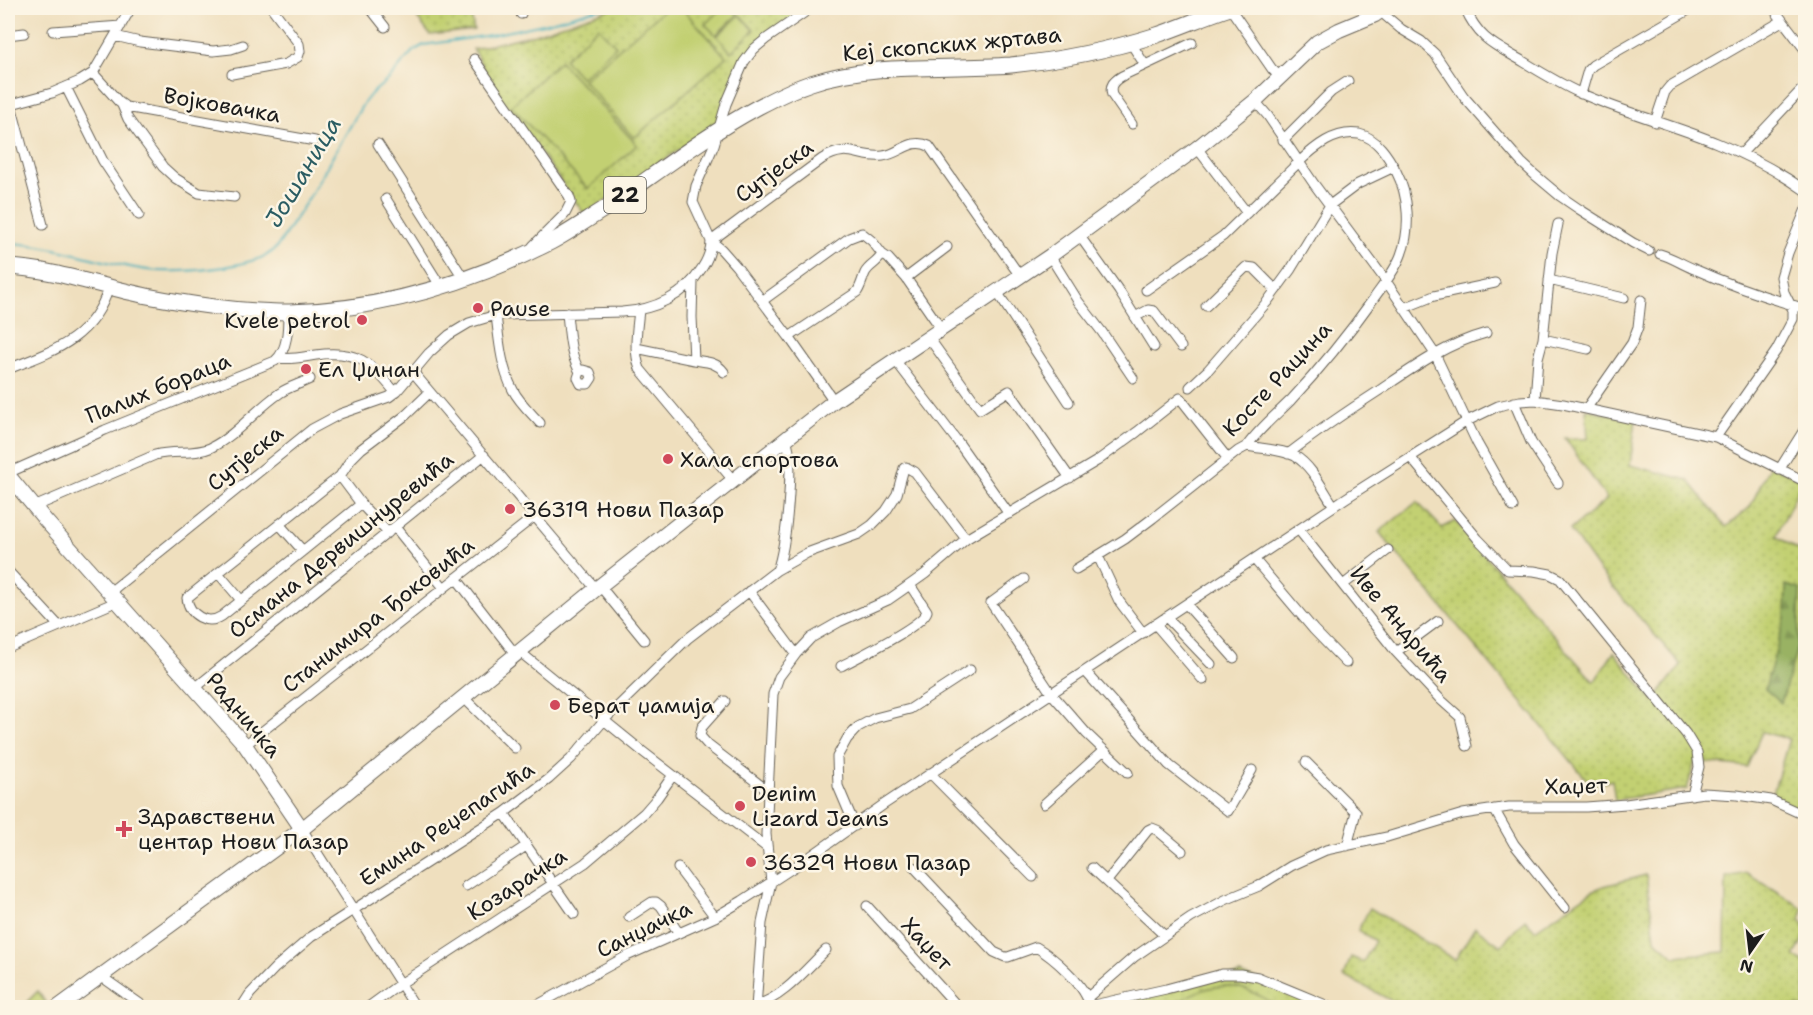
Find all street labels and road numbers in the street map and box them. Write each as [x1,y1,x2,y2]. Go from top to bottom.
street label: Кеј скопских жртава [841,20,1063,68]
street label: Војковачка [161,80,283,130]
street label: Сутјеска [729,133,819,209]
road number: 22 [604,177,646,213]
street label: Косте Рацина [1216,315,1338,443]
street label: Палих бораца [81,346,235,430]
street label: Сутјеска [201,418,289,498]
street label: Османа Дервишнуревића [222,445,460,645]
street label: Станимира Ђоковића [276,531,480,699]
street label: Иве Андрића [1344,560,1459,689]
street label: Радничка [200,666,288,764]
street label: Емина Реџепагића [354,755,540,893]
street label: Хаџет [1544,770,1609,802]
street label: Козарачка [462,841,573,927]
street label: Санџачка [592,893,697,965]
street label: Хаџет [895,911,960,978]

